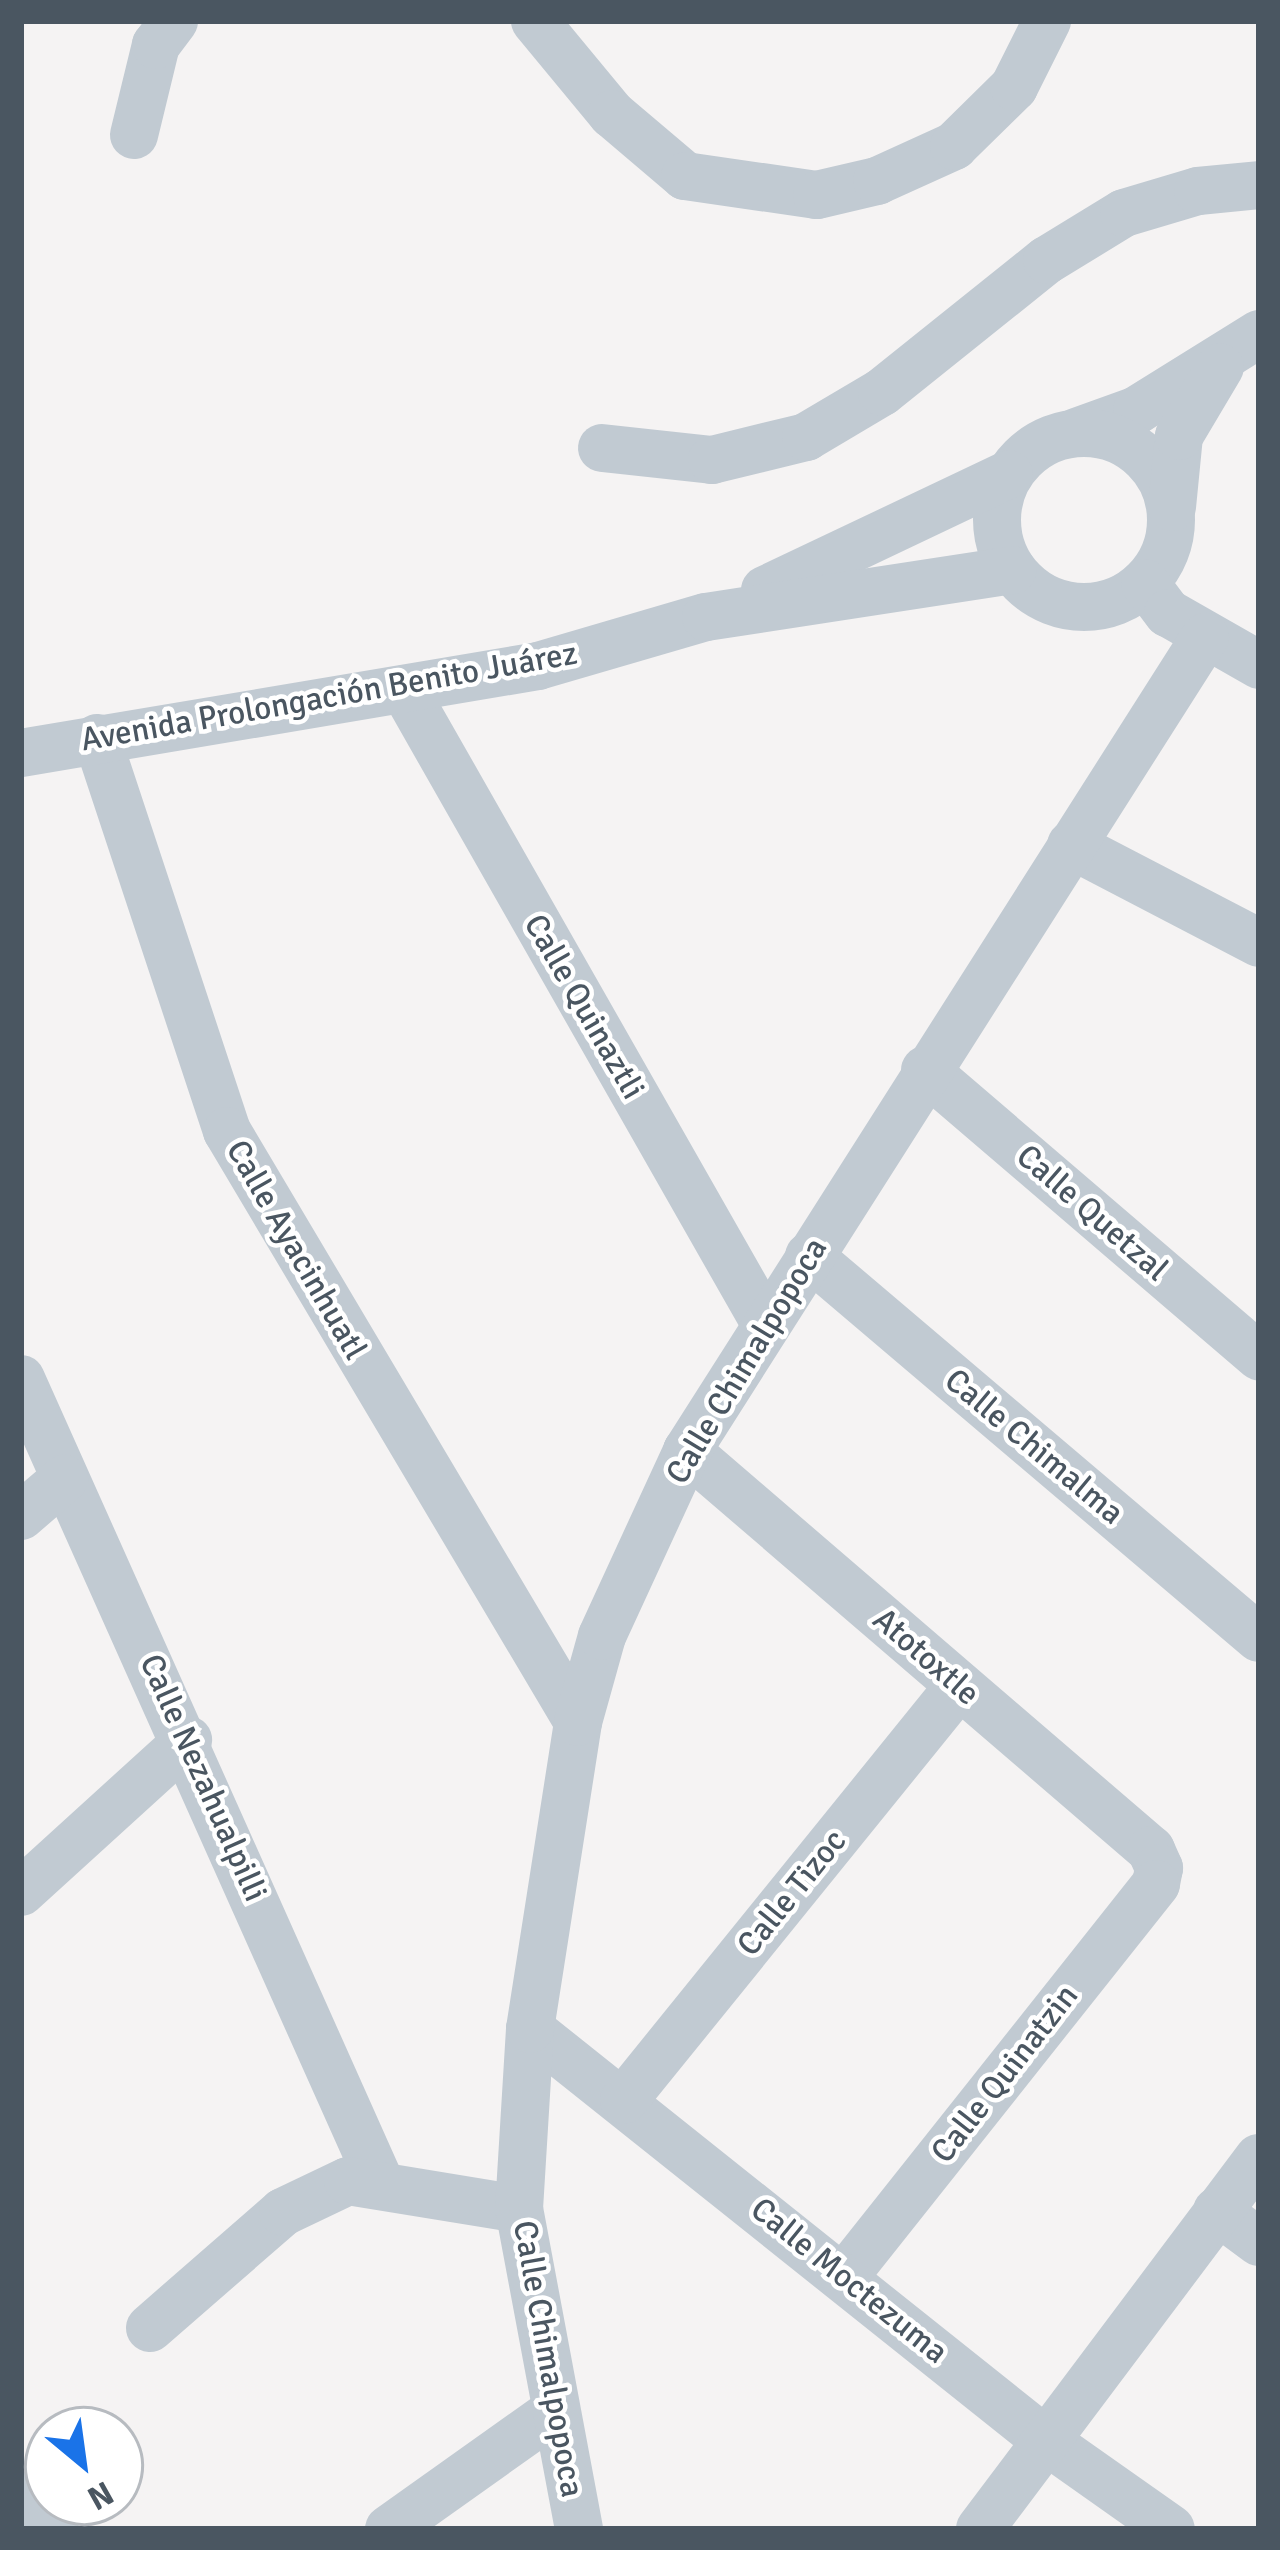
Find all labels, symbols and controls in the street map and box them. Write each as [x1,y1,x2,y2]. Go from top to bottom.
street label: Avenida Prolongación Benito Juárez [78,634,580,760]
street label: Calle Quinaztli [515,908,653,1106]
street label: Calle Ayacinhuatl [217,1133,375,1367]
street label: Calle Quetzal [1008,1136,1176,1290]
street label: Calle Chimalpopoca [658,1231,836,1491]
street label: Calle Chimalma [936,1361,1132,1533]
street label: Atotoxtle [865,1600,987,1714]
street label: Calle Nezahualpilli [131,1648,275,1908]
street label: Calle Tizoc [729,1822,855,1964]
street label: Calle Quinatzin [923,1977,1087,2171]
street label: Calle Moctezuma [743,2190,955,2372]
street label: Calle Chimalpopoca [504,2218,592,2500]
north arrow [24,2406,144,2526]
text: N [80,2472,120,2519]

